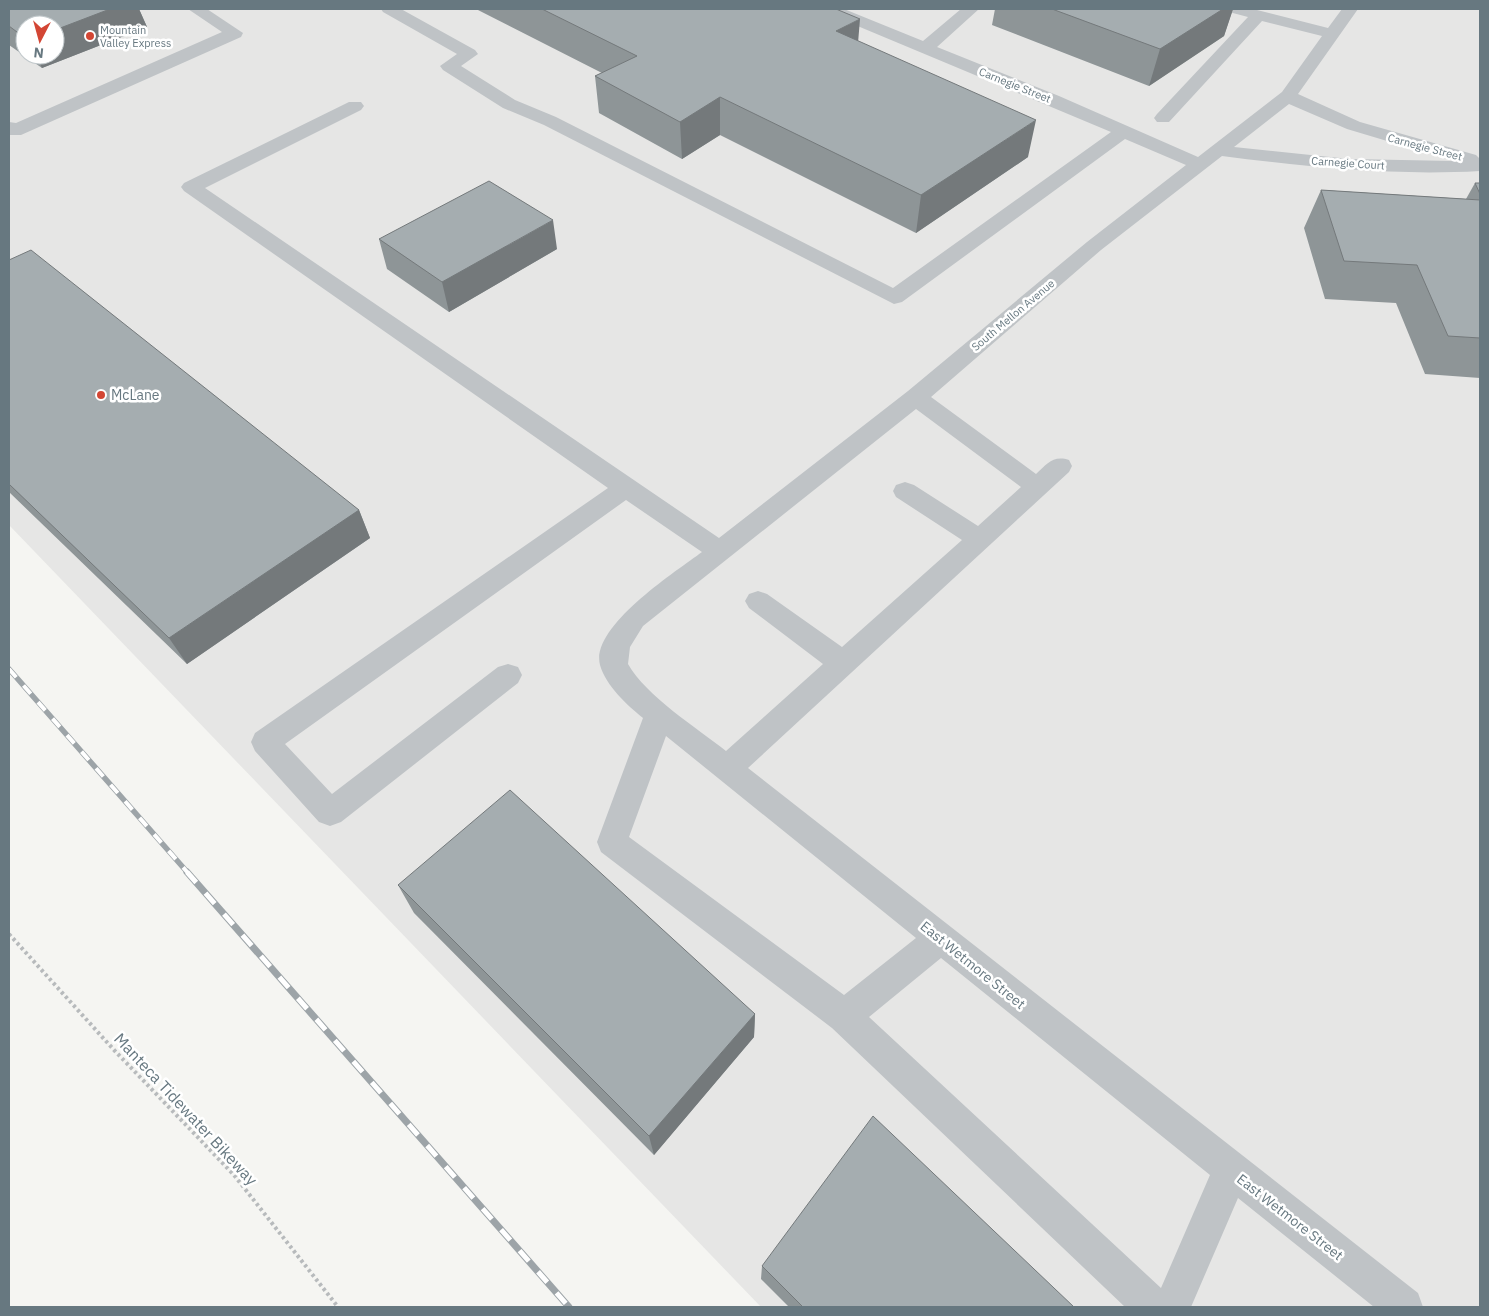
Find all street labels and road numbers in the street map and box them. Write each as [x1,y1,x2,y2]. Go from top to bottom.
street label: Carnegie Street [977,64,1053,106]
street label: Carnegie Street [1386,130,1464,164]
street label: Carnegie Court [1311,153,1385,173]
street label: South Mellon Avenue [969,276,1057,354]
street label: East Wetmore Street [917,917,1029,1013]
street label: Manteca Tidewater Bikeway [110,1029,262,1189]
street label: East Wetmore Street [1233,1170,1347,1264]

